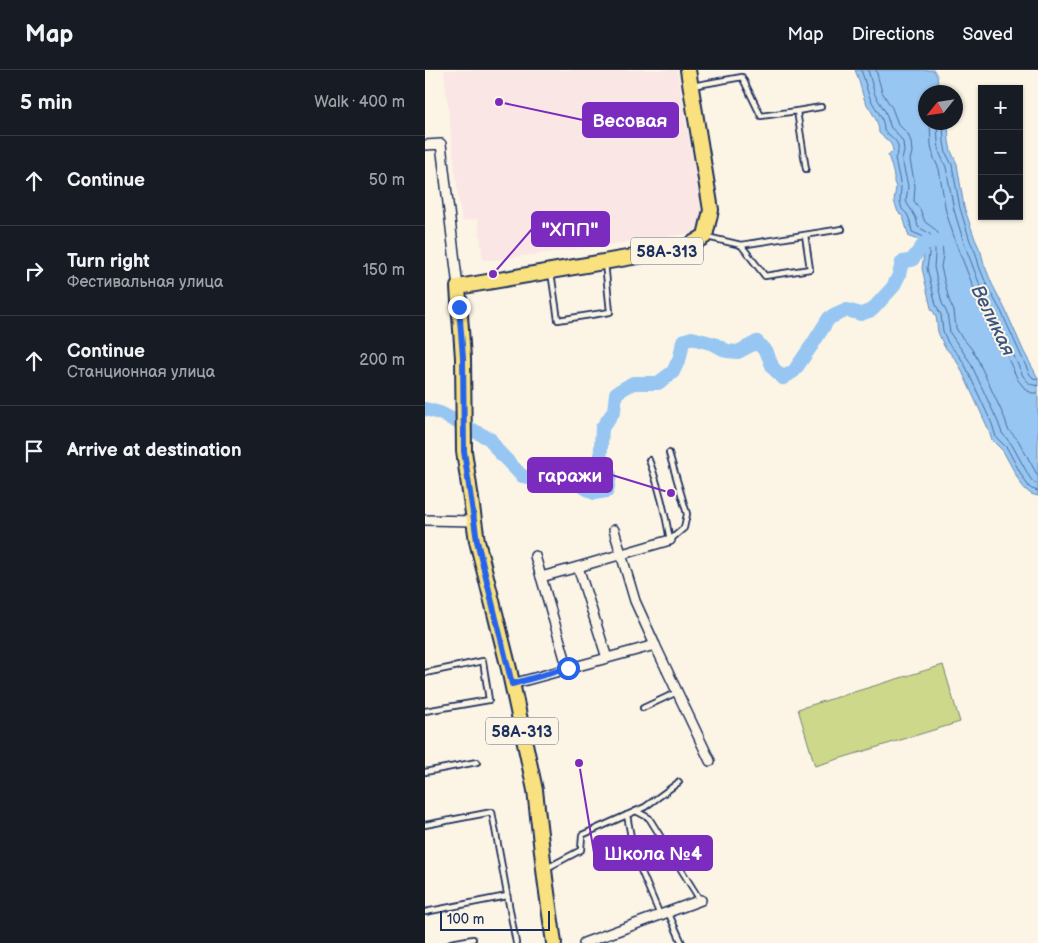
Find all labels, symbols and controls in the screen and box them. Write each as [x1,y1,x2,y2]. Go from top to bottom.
text: Map [25,20,73,49]
text: Map [788,24,824,45]
text: Directions [852,24,934,45]
text: Saved [962,24,1013,45]
north arrow [918,85,963,130]
map controls [978,85,1023,220]
button: + [978,85,1023,130]
text: 5 min [20,90,73,115]
text: Walk · 400 m [314,93,405,112]
callout: Весовая [583,103,678,137]
text: Весовая [592,110,668,133]
button: − [978,130,1023,175]
icon: ahead [20,167,48,195]
text: Continue [67,169,145,192]
text: 50 m [369,171,405,190]
button: locate [978,175,1023,220]
callout: "ХПП" [532,212,609,246]
text: "ХПП" [542,219,598,242]
road number: 58А-313 [631,238,703,265]
text: Turn right [67,250,150,273]
icon: right [20,257,48,285]
text: 150 m [363,261,405,280]
text: Фестивальная улица [67,273,223,292]
water label: Великая [966,281,1020,360]
route end [448,296,471,319]
text: Continue [67,340,145,363]
icon: ahead [20,347,48,375]
text: 200 m [359,351,405,370]
text: Станционная улица [67,363,215,382]
icon: arrive [20,437,48,465]
text: Arrive at destination [67,439,242,462]
callout: гаражи [528,458,612,492]
text: гаражи [538,465,602,488]
route start [557,657,580,680]
road number: 58А-313 [486,718,558,744]
callout: Школа №4 [594,836,712,870]
text: Школа №4 [604,843,702,866]
scale bar [440,908,550,931]
text: 100 m [447,911,484,928]

